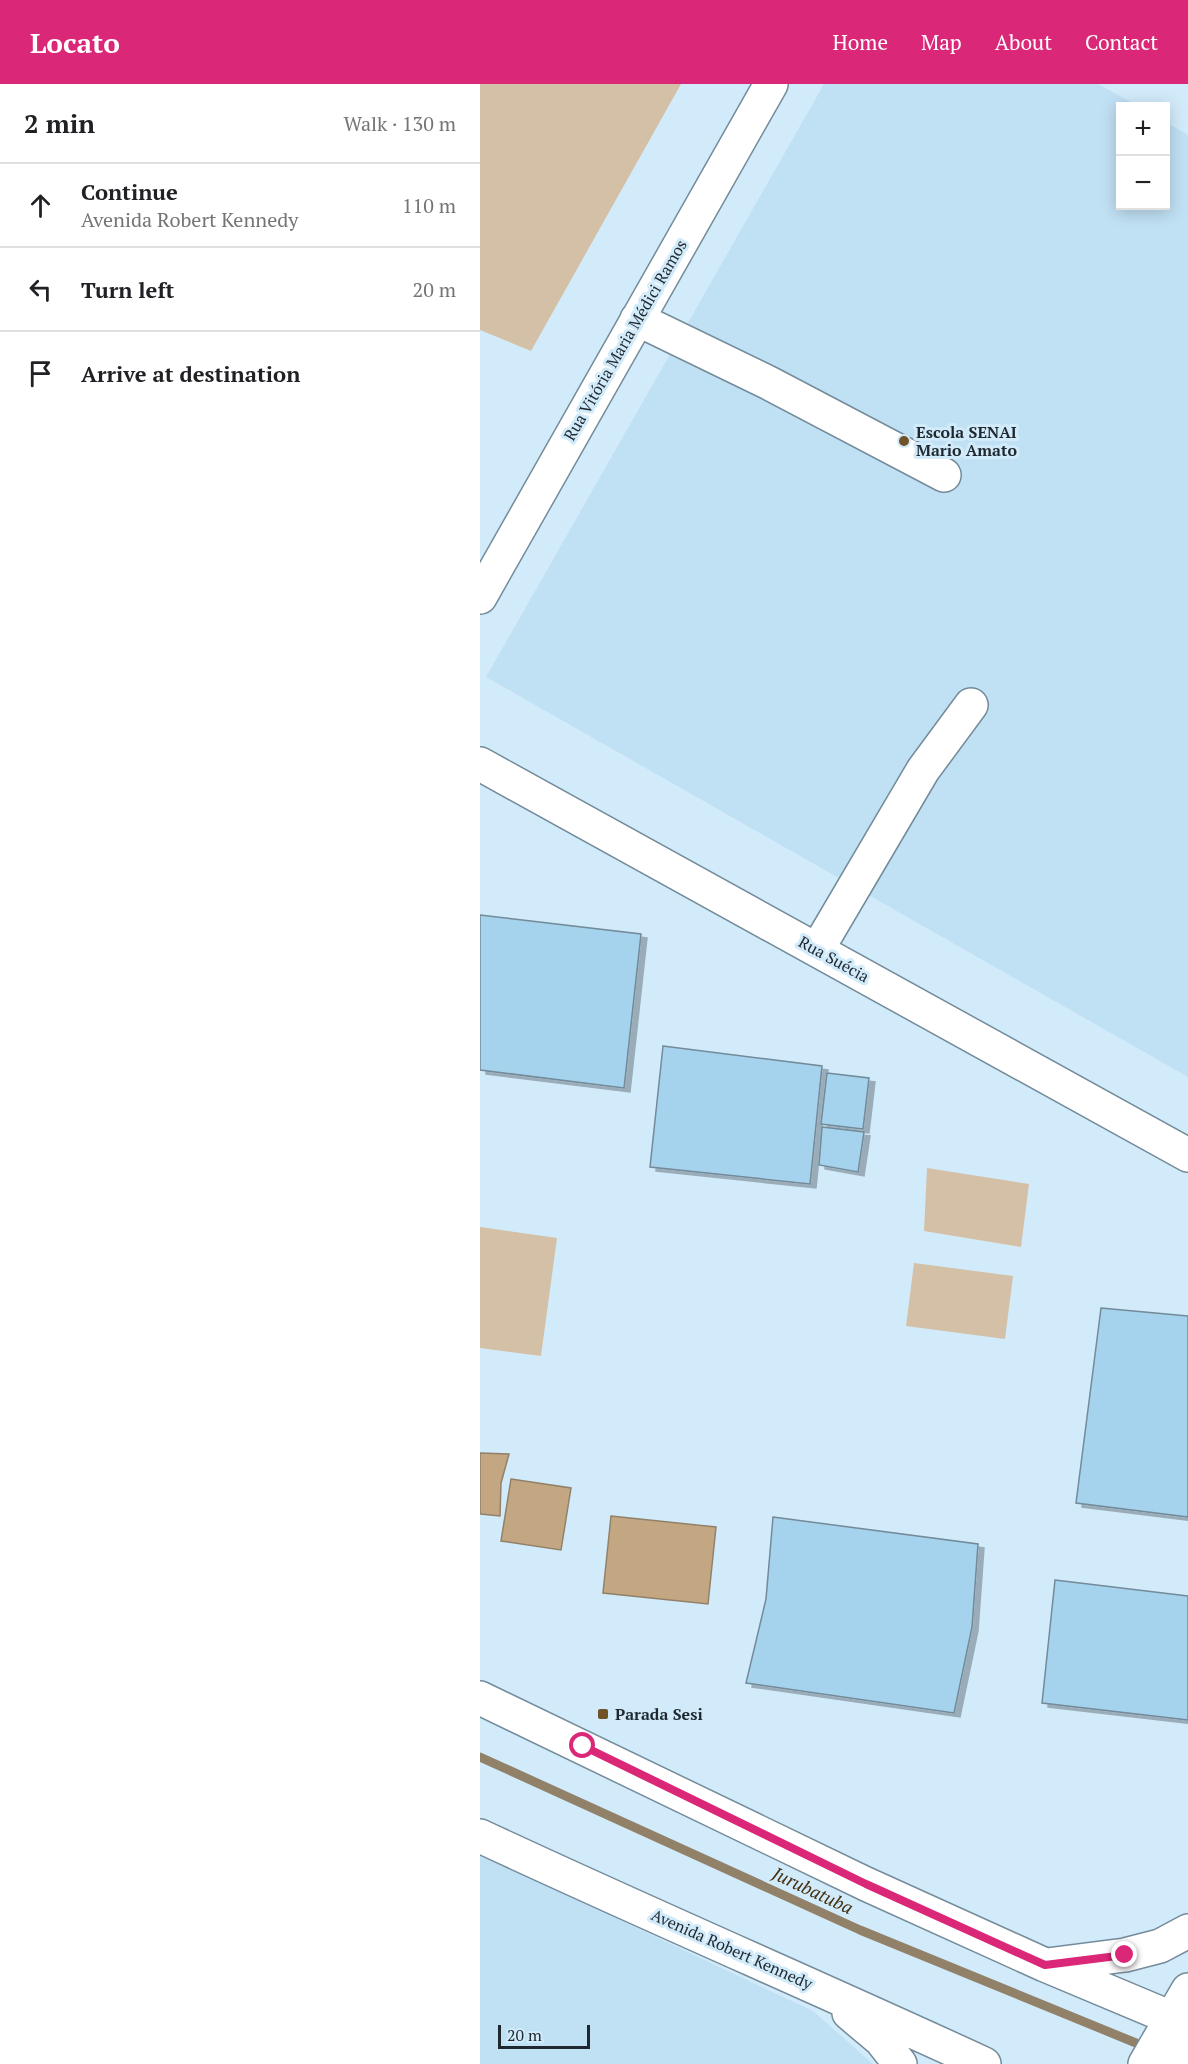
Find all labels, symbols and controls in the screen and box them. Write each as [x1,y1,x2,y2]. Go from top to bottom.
text: Locato [30,24,120,61]
text: Home [832,28,888,56]
text: Map [921,28,962,56]
text: About [995,28,1052,56]
text: Contact [1085,28,1158,56]
map controls [1116,102,1170,210]
button: + [1116,102,1170,156]
text: 2 min [24,106,95,140]
text: Walk · 130 m [344,110,456,137]
button: − [1116,156,1170,210]
text: Continue [81,177,178,206]
icon: ahead [24,189,57,222]
text: 110 m [402,192,456,219]
text: Avenida Robert Kennedy [81,206,298,233]
street label: Rua Vitória Maria Médici Ramos [558,235,692,445]
icon: left [24,273,57,306]
text: Turn left [81,275,174,304]
text: 20 m [413,276,456,303]
icon: arrive [24,357,57,390]
text: Arrive at destination [81,359,300,388]
place label: Escola SENAI Mario Amato [916,421,1017,461]
marker: Escola SENAI Mario Amato [897,434,911,448]
street label: Rua Suécia [795,931,873,987]
place label: Parada Sesi [615,1703,703,1725]
marker: Parada Sesi [596,1707,610,1721]
route start [569,1732,595,1758]
water label: Jurubatuba [768,1860,857,1919]
street label: Avenida Robert Kennedy [648,1904,817,1995]
route end [1111,1941,1137,1967]
scale bar [498,2022,590,2050]
text: 20 m [507,2024,542,2046]

